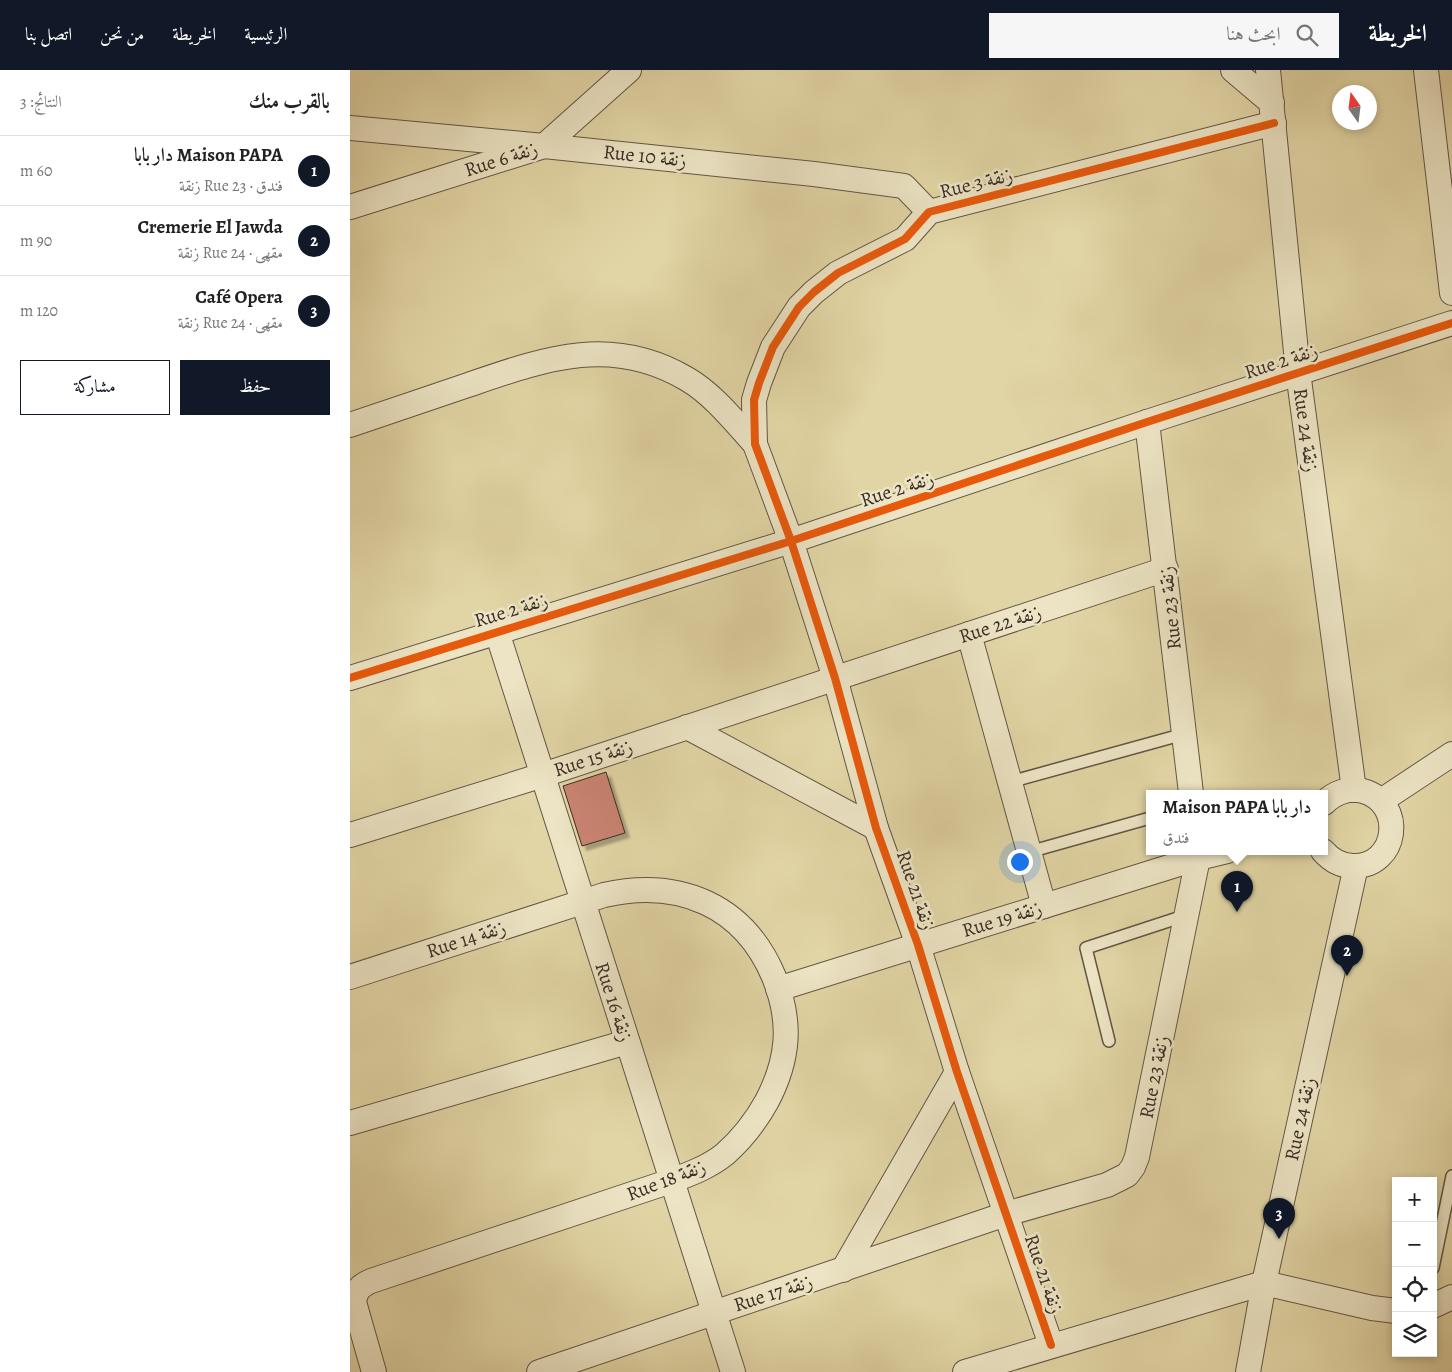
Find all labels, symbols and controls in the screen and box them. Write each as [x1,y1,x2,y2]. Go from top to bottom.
search box [989,13,1339,58]
text: الخريطة [1369,17,1427,49]
text: ابحث هنا [1226,21,1281,47]
icon: search [1293,21,1321,49]
text: اتصل بنا [25,22,72,46]
text: من نحن [100,22,144,46]
text: الخريطة [172,22,216,46]
text: الرئيسية [244,22,287,46]
north arrow [1332,85,1377,130]
text: بالقرب منك [249,87,330,115]
text: النتائج: 3 [20,91,62,113]
street label: Rue 6 زنقة [461,134,541,184]
street label: Rue 10 زنقة [602,138,688,174]
text: Maison PAPA دار بابا [134,142,283,168]
text: 60 m [20,160,52,182]
text: 1 [311,160,317,182]
street label: Rue 3 زنقة [937,161,1015,205]
text: فندق · Rue 23 زنقة [179,175,283,197]
text: Cremerie El Jawda [137,214,283,240]
text: 90 m [20,230,52,252]
text: 2 [310,230,318,252]
text: مقهى · Rue 24 زنقة [178,242,283,264]
text: Café Opera [195,284,283,310]
text: 120 m [20,300,58,322]
text: 3 [311,300,317,322]
text: مقهى · Rue 24 زنقة [178,312,283,334]
street label: Rue 2 زنقة [1241,336,1321,386]
button: مشاركة [20,360,170,415]
button: حفظ [180,360,330,415]
street label: Rue 24 زنقة [1287,386,1325,474]
street label: Rue 2 زنقة [857,464,937,514]
street label: Rue 23 زنقة [1152,565,1188,651]
street label: Rue 2 زنقة [471,586,551,634]
street label: Rue 22 زنقة [955,598,1045,650]
street label: Rue 15 زنقة [550,733,636,783]
popup [1146,790,1328,855]
text: Maison PAPA دار بابا [1162,794,1312,820]
text: فندق [1162,827,1190,849]
street label: Rue 21 زنقة [890,847,942,933]
your location [1007,849,1033,875]
pin: 1 [1221,871,1253,912]
street label: Rue 19 زنقة [959,894,1045,944]
street label: Rue 14 زنقة [423,913,509,965]
pin: 2 [1331,935,1363,976]
street label: Rue 16 زنقة [588,959,640,1045]
street label: Rue 23 زنقة [1133,1033,1175,1121]
street label: Rue 24 زنقة [1278,1075,1322,1163]
street label: Rue 18 زنقة [623,1153,709,1207]
map controls [1392,1177,1437,1357]
button: + [1392,1177,1437,1222]
pin: 3 [1263,1198,1295,1239]
button: − [1392,1222,1437,1267]
street label: Rue 21 زنقة [1018,1231,1070,1317]
button: locate [1392,1267,1437,1312]
street label: Rue 17 زنقة [730,1268,816,1318]
button: layers [1392,1312,1437,1357]

